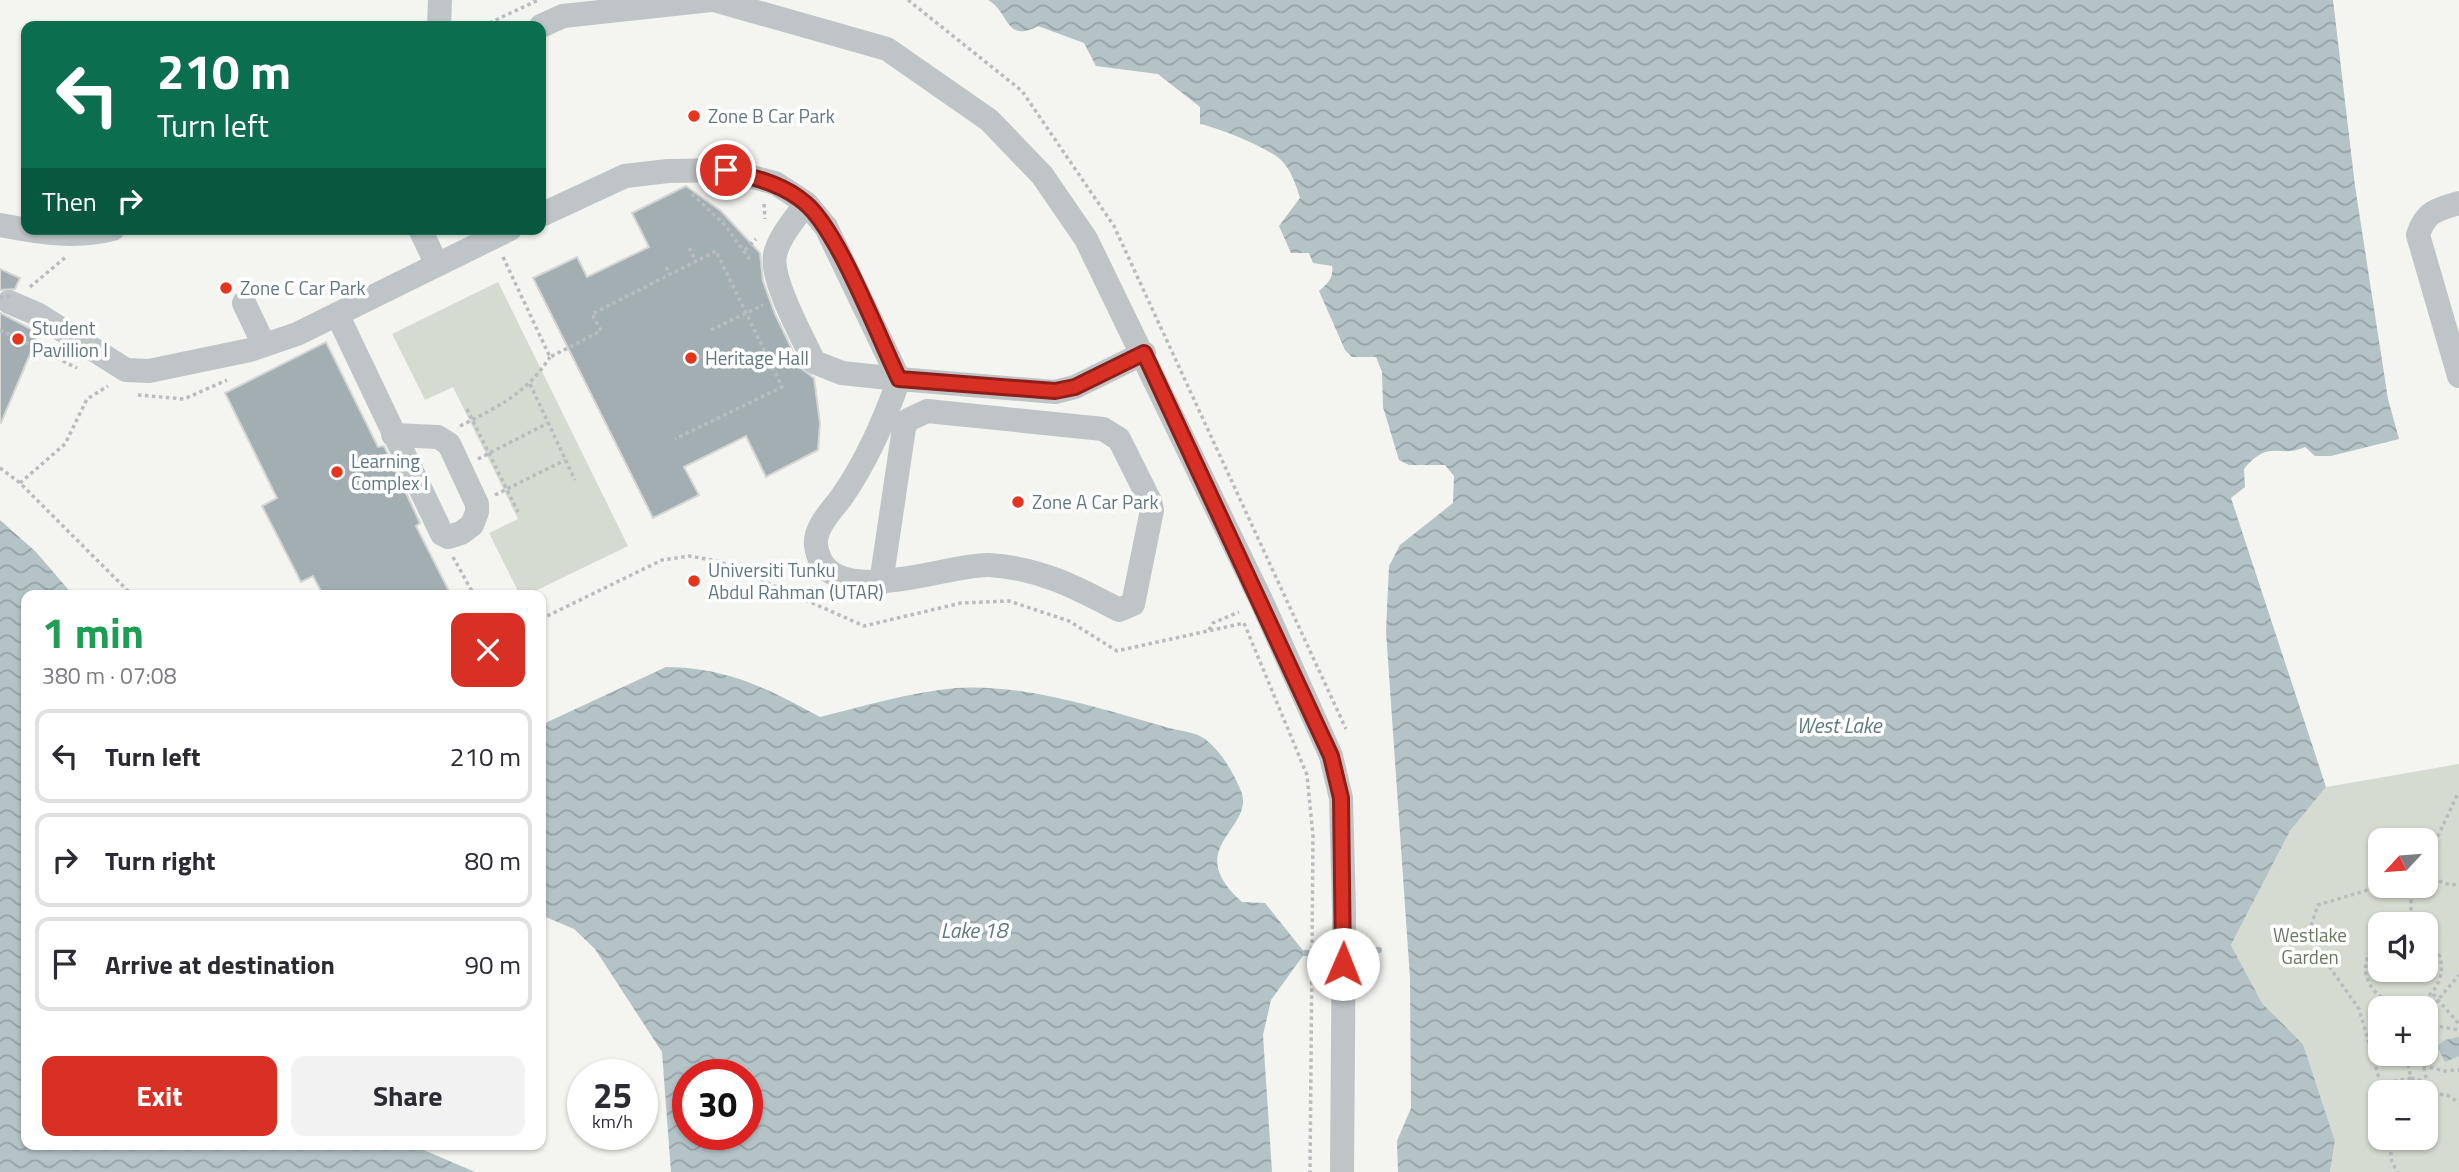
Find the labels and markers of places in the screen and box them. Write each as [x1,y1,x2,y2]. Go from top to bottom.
place label: Zone B Car Park [708,101,835,130]
marker: Zone B Car Park [686,108,702,124]
pin [696,140,756,200]
place label: Zone C Car Park [240,273,366,302]
marker: Zone C Car Park [218,280,234,296]
place label: Student Pavillion I [32,313,108,364]
marker: Student Pavillion I [10,331,26,347]
place label: Heritage Hall [705,343,809,372]
marker: Heritage Hall [683,350,699,366]
place label: Learning Complex I [351,446,428,497]
marker: Learning Complex I [329,464,345,480]
place label: Zone A Car Park [1032,487,1158,516]
marker: Zone A Car Park [1010,494,1026,510]
place label: Universiti Tunku Abdul Rahman (UTAR) [708,555,884,606]
marker: Universiti Tunku Abdul Rahman (UTAR) [686,573,702,589]

